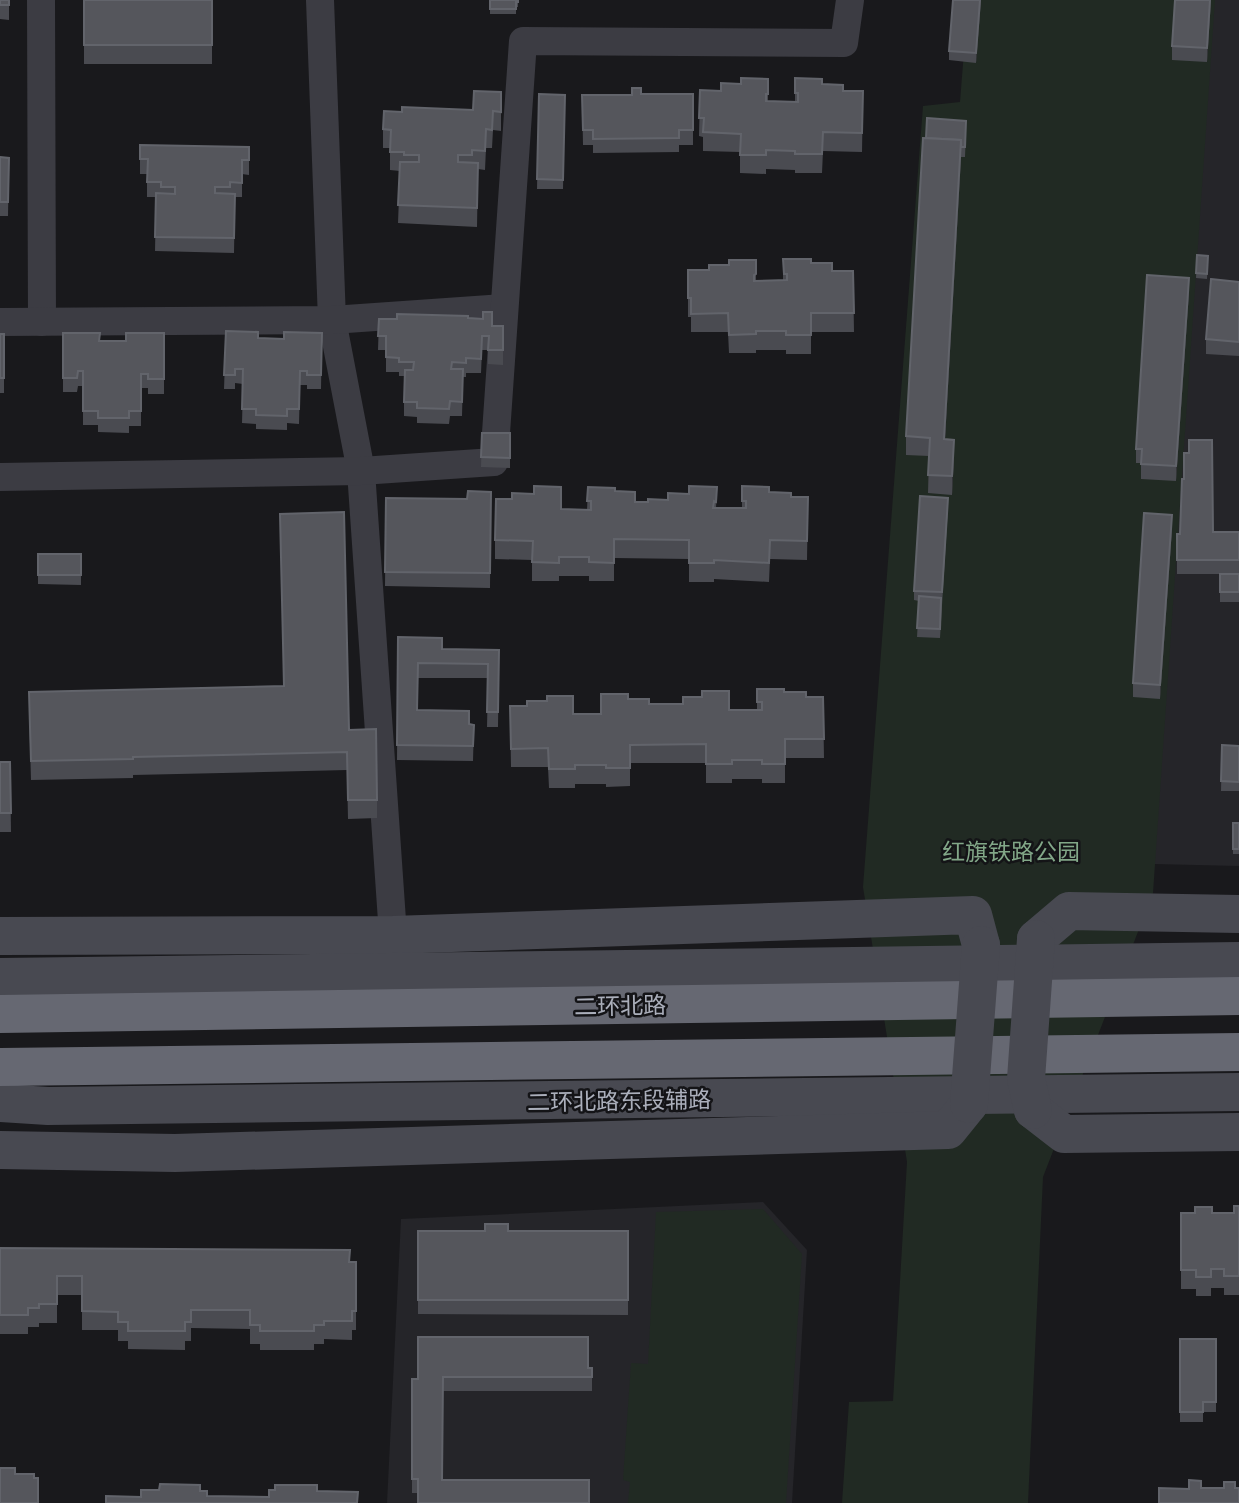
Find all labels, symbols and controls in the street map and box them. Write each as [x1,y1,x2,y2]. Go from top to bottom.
park label: 红旗铁路公园 [942,837,1080,865]
street label: 二环北路 [574,990,666,1020]
street label: 二环北路东段辅路 [527,1084,711,1116]

